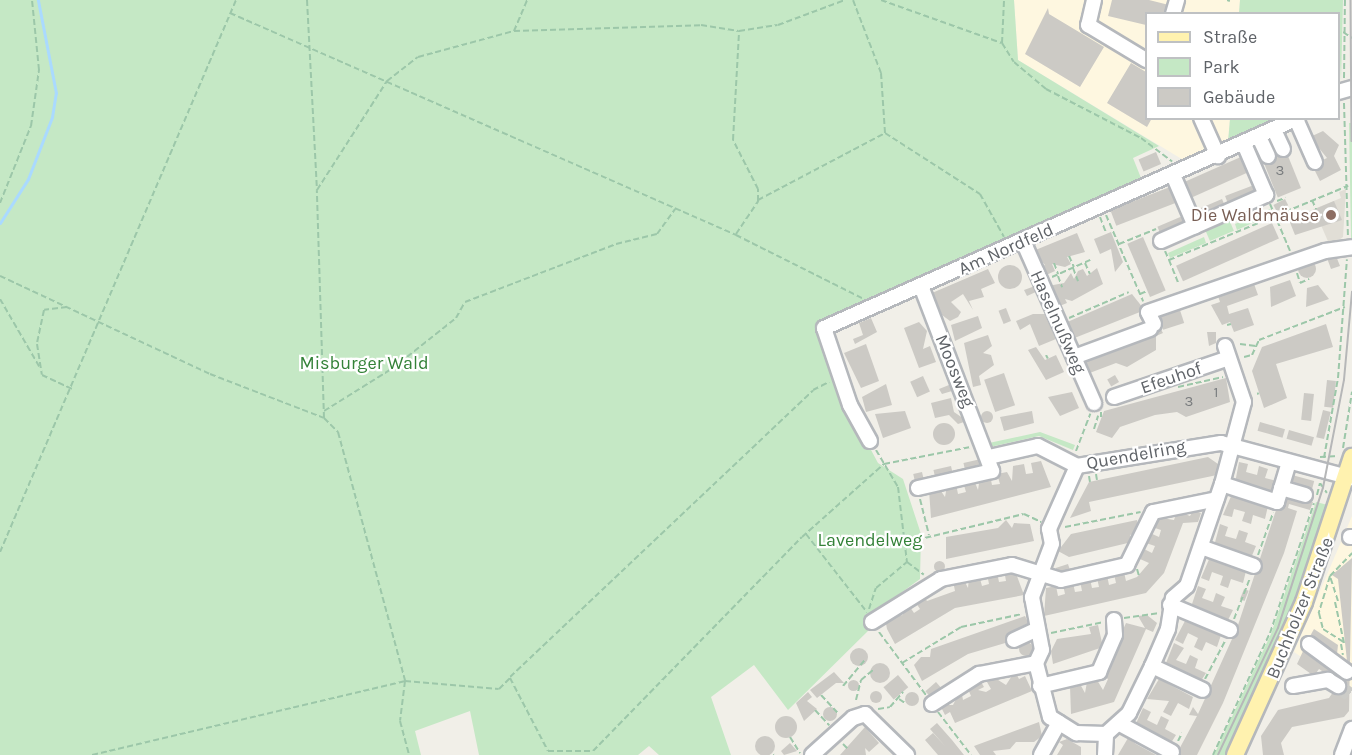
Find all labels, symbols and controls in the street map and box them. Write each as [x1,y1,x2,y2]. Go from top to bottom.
legend [1145,12,1340,120]
text: Straße [1203,26,1257,48]
text: Park [1203,56,1240,78]
text: Gebäude [1203,86,1275,108]
house number: 3 [1276,162,1284,180]
place label: Die Waldmäuse [1191,204,1319,226]
marker: Die Waldmäuse [1324,208,1338,222]
street label: Am Nordfeld [955,218,1057,280]
street label: Haselnußweg [1026,267,1090,377]
street label: Moosweg [931,331,979,411]
park label: Misburger Wald [299,352,429,374]
street label: Efeuhof [1138,357,1204,399]
house number: 1 [1214,384,1218,402]
house number: 3 [1185,393,1193,411]
street label: Quendelring [1085,436,1187,474]
park label: Lavendelweg [818,529,922,551]
street label: Buchholzer Straße [1262,534,1338,682]

